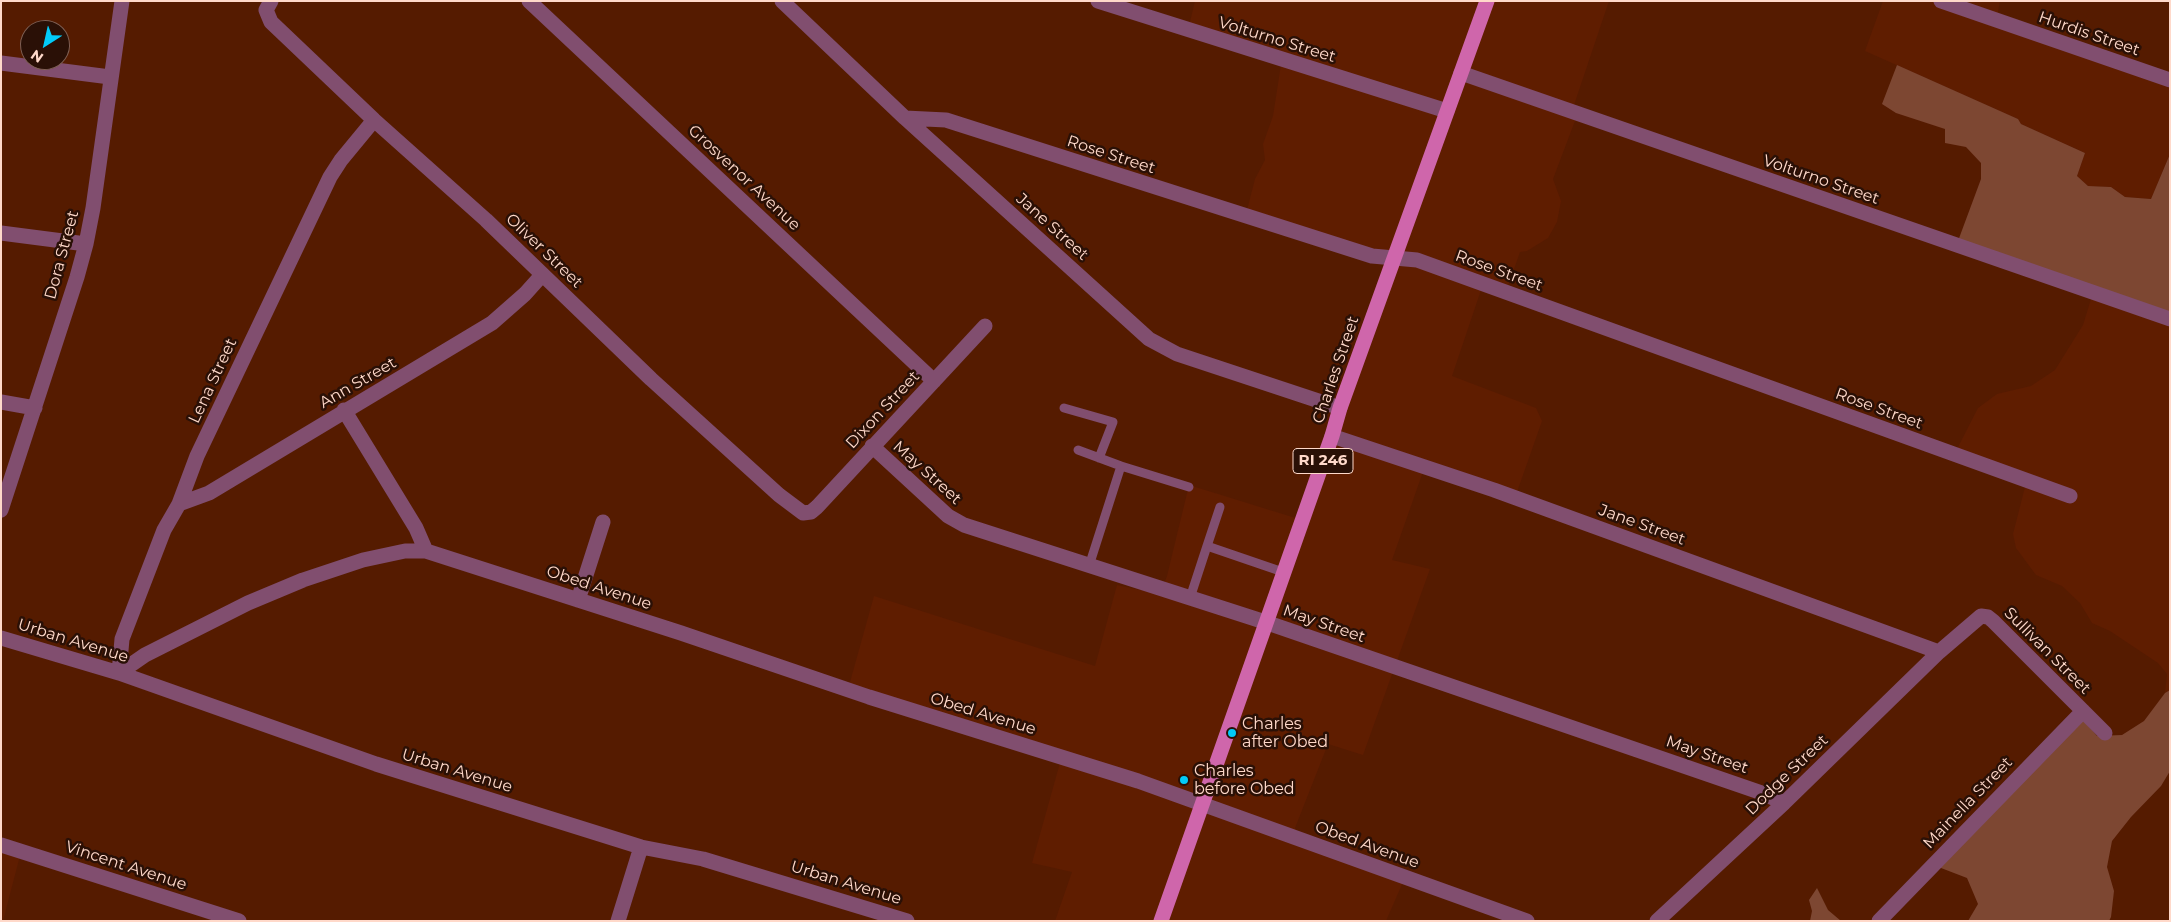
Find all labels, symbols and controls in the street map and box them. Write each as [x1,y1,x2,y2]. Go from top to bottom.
street label: Hurdis Street [2036,8,2142,60]
street label: Volturno Street [1216,13,1338,67]
north arrow [20,20,70,70]
text: N [27,46,47,67]
street label: Grosvenor Avenue [684,121,804,235]
street label: Rose Street [1064,132,1158,178]
street label: Volturno Street [1760,151,1882,209]
street label: Jane Street [1012,190,1092,264]
street label: Dora Street [41,209,83,301]
street label: Oliver Street [502,210,586,292]
street label: Rose Street [1453,246,1545,296]
street label: Charles Street [1309,314,1363,426]
street label: Lena Street [185,335,241,427]
street label: Ann Street [316,353,400,413]
street label: Dixon Street [842,367,924,453]
street label: Rose Street [1833,384,1925,434]
street label: May Street [889,437,965,509]
road number: RI 246 [1293,448,1353,474]
street label: Jane Street [1596,501,1688,549]
street label: Obed Avenue [544,562,654,614]
street label: May Street [1280,601,1368,647]
street label: Sullivan Street [2000,604,2094,698]
street label: Urban Avenue [15,615,131,667]
street label: Obed Avenue [928,689,1038,739]
place label: Charles after Obed [1242,714,1328,752]
marker: Charles after Obed [1226,727,1238,739]
street label: Dodge Street [1742,731,1832,819]
street label: May Street [1663,732,1751,778]
street label: Urban Avenue [399,745,515,797]
street label: Mainella Street [1919,753,2017,853]
place label: Charles before Obed [1194,761,1295,799]
marker: Charles before Obed [1178,774,1190,786]
street label: Obed Avenue [1312,817,1422,873]
street label: Vincent Avenue [63,837,189,895]
street label: Urban Avenue [788,857,904,909]

